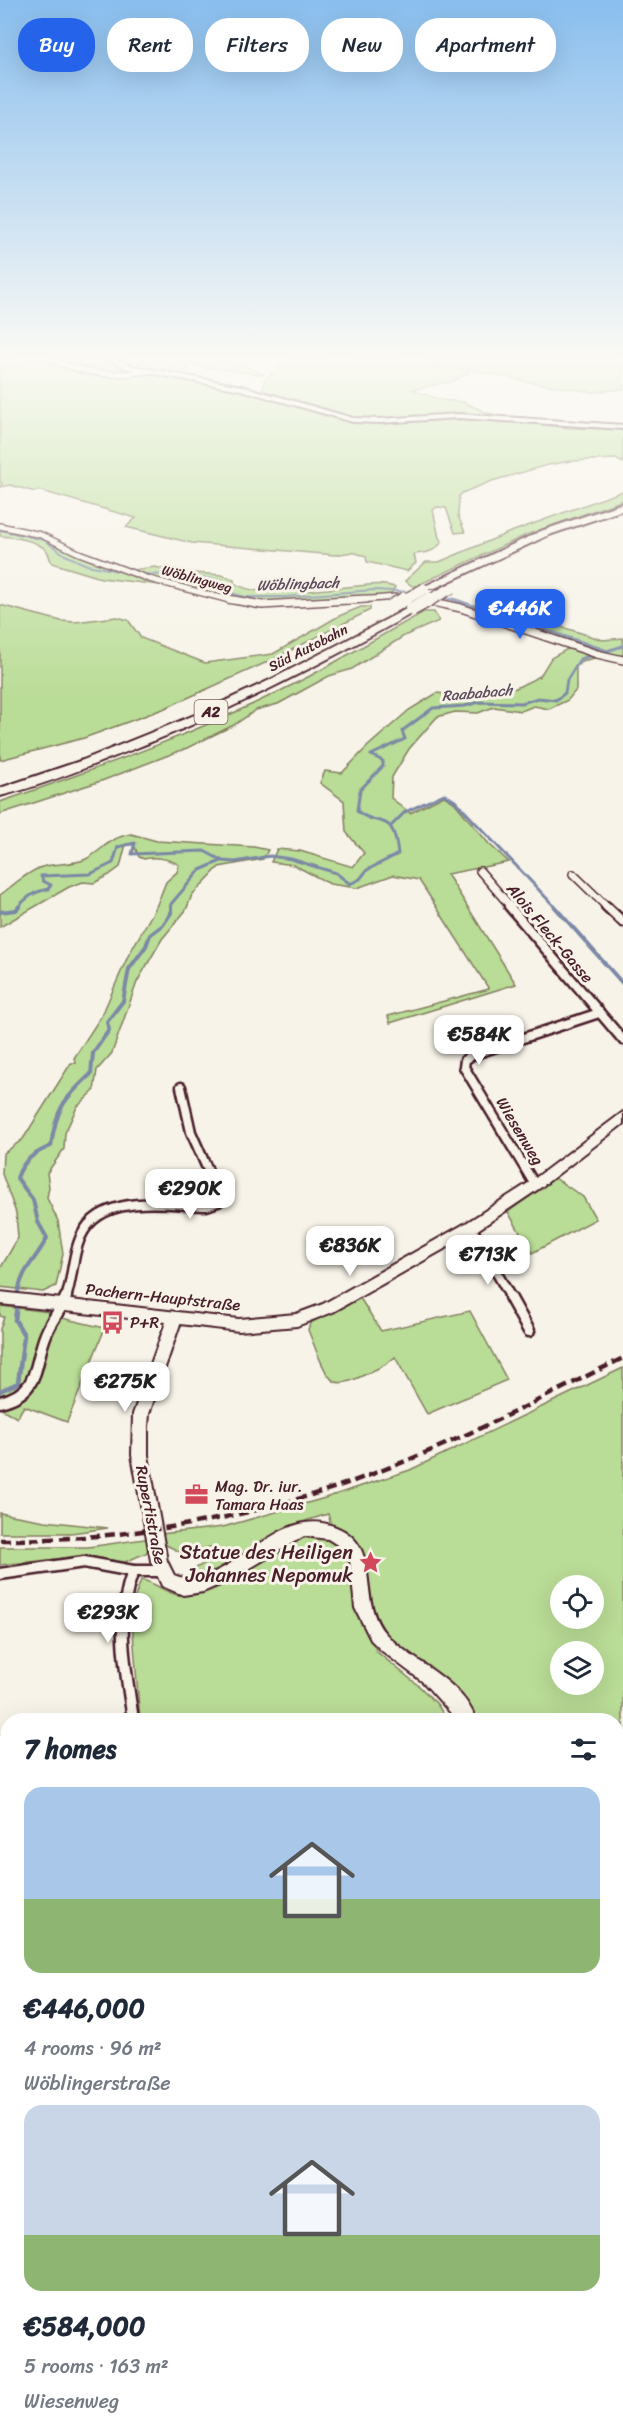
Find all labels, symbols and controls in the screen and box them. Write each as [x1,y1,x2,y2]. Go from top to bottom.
chip: Buy [18,18,95,72]
chip: Rent [107,18,193,72]
chip: Filters [205,18,309,72]
chip: New [321,18,403,72]
chip: Apartment [415,18,556,72]
street label: Wöblingweg [159,558,235,600]
water label: Wöblingbach [256,570,341,598]
pin: €446K [478,589,562,640]
text: €446K [489,591,551,626]
street label: Süd Autobahn [264,617,353,679]
water label: Raababach [441,677,515,709]
road number: A2 [194,700,228,724]
street label: Alois Fleck-Gasse [498,875,601,990]
pin: €584K [437,1015,521,1066]
text: €584K [448,1017,510,1052]
street label: Wiesenweg [488,1091,552,1171]
pin: €290K [148,1169,232,1220]
text: €290K [159,1171,221,1206]
pin: €836K [308,1226,392,1277]
text: €836K [320,1228,380,1263]
pin: €713K [446,1235,530,1286]
text: €713K [460,1237,516,1272]
street label: Pachern-Hauptstraße [84,1274,242,1320]
place label: P+R [130,1308,159,1337]
bus stop icon: P+R [99,1309,125,1335]
pin: €275K [83,1362,167,1413]
text: €275K [95,1364,155,1399]
street label: Rupertistraße [127,1463,175,1567]
place label: Mag. Dr. iur. Tamara Haas [215,1472,304,1519]
office icon: Mag. Dr. iur. Tamara Haas [184,1482,210,1508]
place label: Statue des Heiligen Johannes Nepomuk [180,1535,353,1593]
place icon: Statue des Heiligen Johannes Nepomuk [358,1550,384,1576]
map controls [550,1575,604,1695]
button: locate [550,1575,604,1629]
pin: €293K [66,1593,150,1644]
text: €293K [78,1595,138,1630]
button: layers [550,1641,604,1695]
text: 7 homes [24,1726,116,1772]
icon: filters [567,1733,600,1766]
icon: home [258,1826,366,1934]
text: €446,000 [24,1985,145,2031]
text: 4 rooms · 96 m² [24,2031,162,2066]
text: Wöblingerstraße [24,2066,170,2101]
icon: home [258,2144,366,2252]
text: €584,000 [24,2303,145,2349]
text: 5 rooms · 163 m² [24,2349,169,2384]
text: Wiesenweg [24,2384,119,2419]

